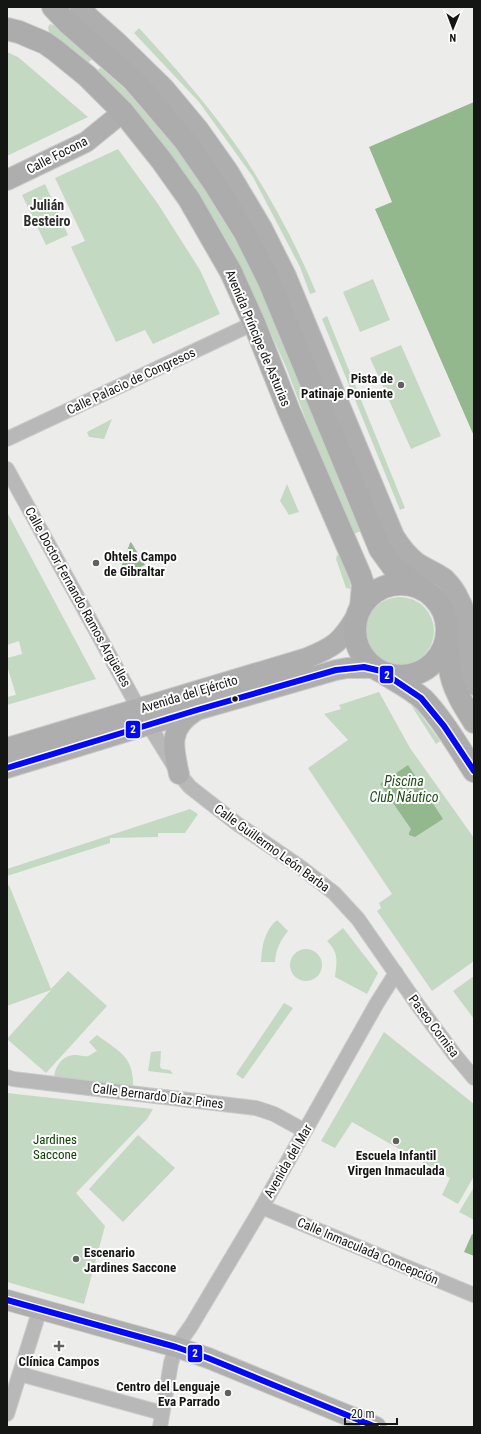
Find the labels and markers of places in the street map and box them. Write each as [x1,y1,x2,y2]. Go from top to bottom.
place label: Pista de Patinaje Poniente [301,371,393,401]
marker: Pista de Patinaje Poniente [396,380,406,390]
place label: Ohtels Campo de Gibraltar [104,549,177,579]
marker: Ohtels Campo de Gibraltar [91,558,101,568]
unlabelled marker [230,694,240,704]
marker: Escuela Infantil Virgen Inmaculada [391,1136,401,1146]
place label: Escuela Infantil Virgen Inmaculada [347,1148,445,1178]
place label: Escenario Jardines Saccone [84,1245,176,1275]
marker: Escenario Jardines Saccone [71,1254,81,1264]
marker: Clínica Campos [53,1340,65,1352]
place label: Clínica Campos [19,1354,100,1369]
place label: Centro del Lenguaje Eva Parrado [116,1379,221,1409]
marker: Centro del Lenguaje Eva Parrado [223,1388,233,1398]

